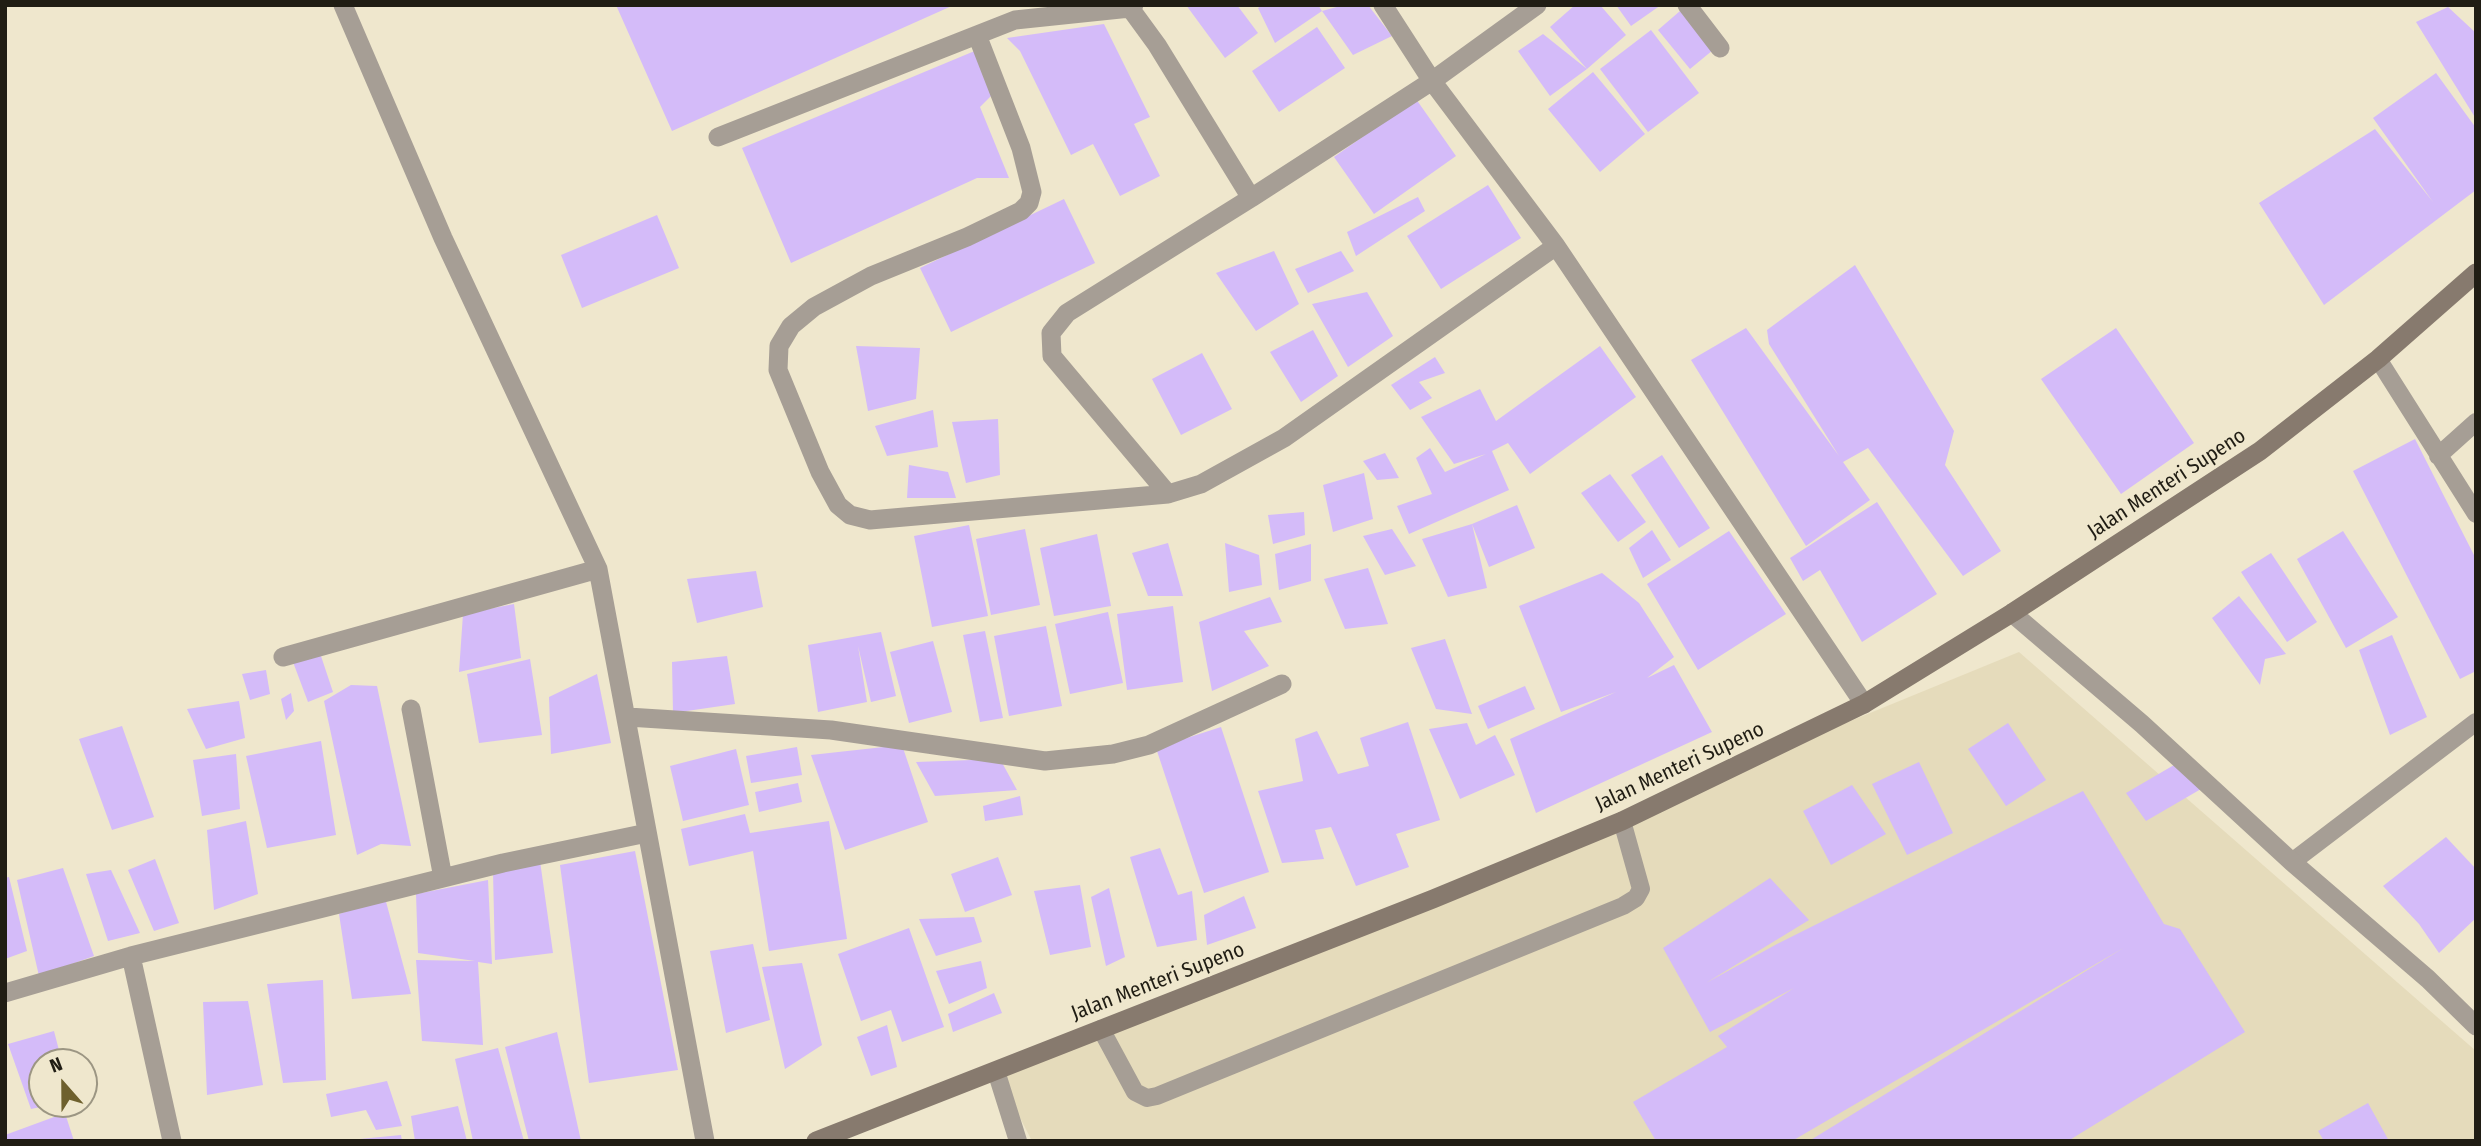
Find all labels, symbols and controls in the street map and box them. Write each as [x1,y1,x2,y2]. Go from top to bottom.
street label: Jalan Menteri Supeno [2083,423,2251,545]
street label: Jalan Menteri Supeno [1592,717,1768,817]
street label: Jalan Menteri Supeno [1068,937,1248,1027]
north arrow [28,1048,98,1118]
text: N [47,1052,65,1078]

